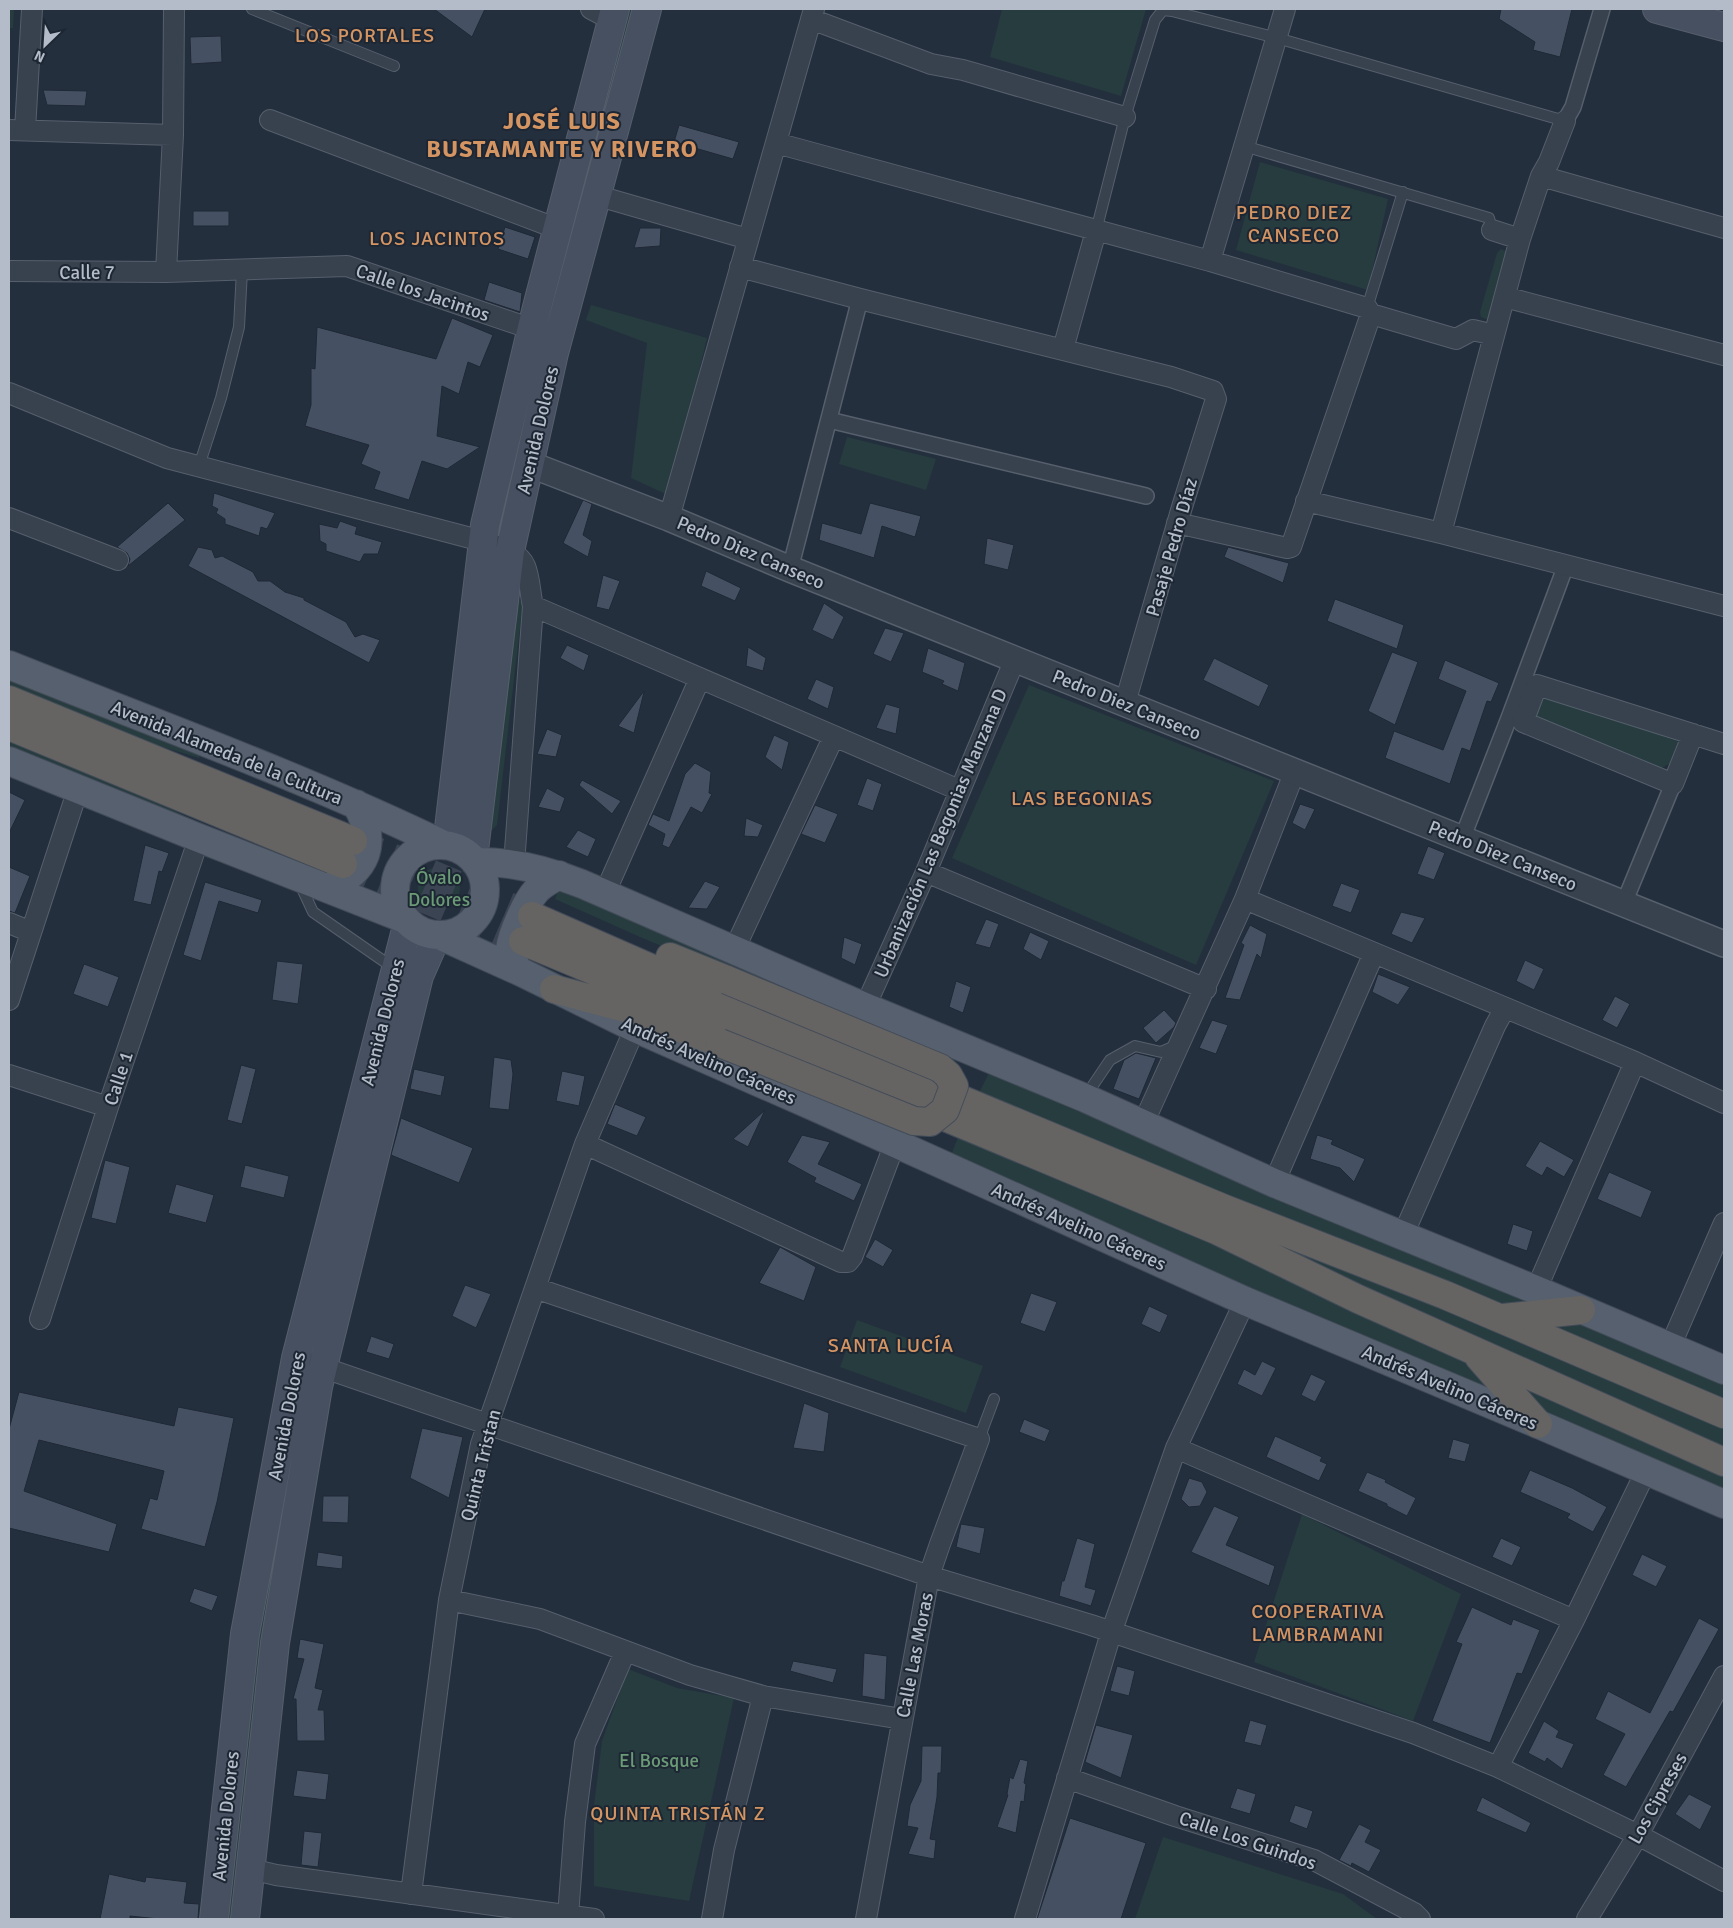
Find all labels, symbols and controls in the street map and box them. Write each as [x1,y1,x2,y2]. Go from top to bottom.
north arrow [20,20,70,70]
district label: LOS PORTALES [295,23,435,48]
text: N [32,47,48,66]
district label: JOSÉ LUIS BUSTAMANTE Y RIVERO [426,106,698,164]
district label: PEDRO DIEZ CANSECO [1236,200,1352,248]
district label: LOS JACINTOS [369,226,505,251]
street label: Calle los Jacintos [353,259,493,327]
street label: Calle 7 [59,261,115,285]
street label: Avenida Dolores [512,364,564,497]
street label: Pasaje Pedro Díaz [1141,475,1203,619]
street label: Pedro Diez Canseco [673,511,828,595]
street label: Pedro Diez Canseco [1049,664,1204,746]
street label: Urbanización Las Begonias Manzana D [869,685,1013,982]
street label: Avenida Alameda de la Cultura [107,695,346,810]
district label: LAS BEGONIAS [1011,786,1153,811]
street label: Pedro Diez Canseco [1425,815,1580,897]
park label: Óvalo Dolores [408,866,470,912]
street label: Avenida Dolores [356,956,410,1088]
street label: Andrés Avelino Cáceres [618,1012,800,1110]
street label: Calle 1 [99,1048,139,1108]
street label: Andrés Avelino Cáceres [988,1178,1170,1276]
district label: SANTA LUCÍA [828,1333,954,1358]
street label: Andrés Avelino Cáceres [1358,1340,1541,1436]
street label: Avenida Dolores [263,1350,311,1483]
street label: Quinta Tristan [455,1407,506,1524]
street label: Calle Las Moras [891,1590,939,1720]
district label: COOPERATIVA LAMBRAMANI [1251,1599,1385,1647]
park label: El Bosque [619,1749,699,1773]
street label: Los Cipreses [1623,1749,1693,1848]
street label: Avenida Dolores [207,1750,245,1882]
district label: QUINTA TRISTÁN Z [590,1801,766,1826]
street label: Calle Los Guindos [1176,1806,1319,1876]

